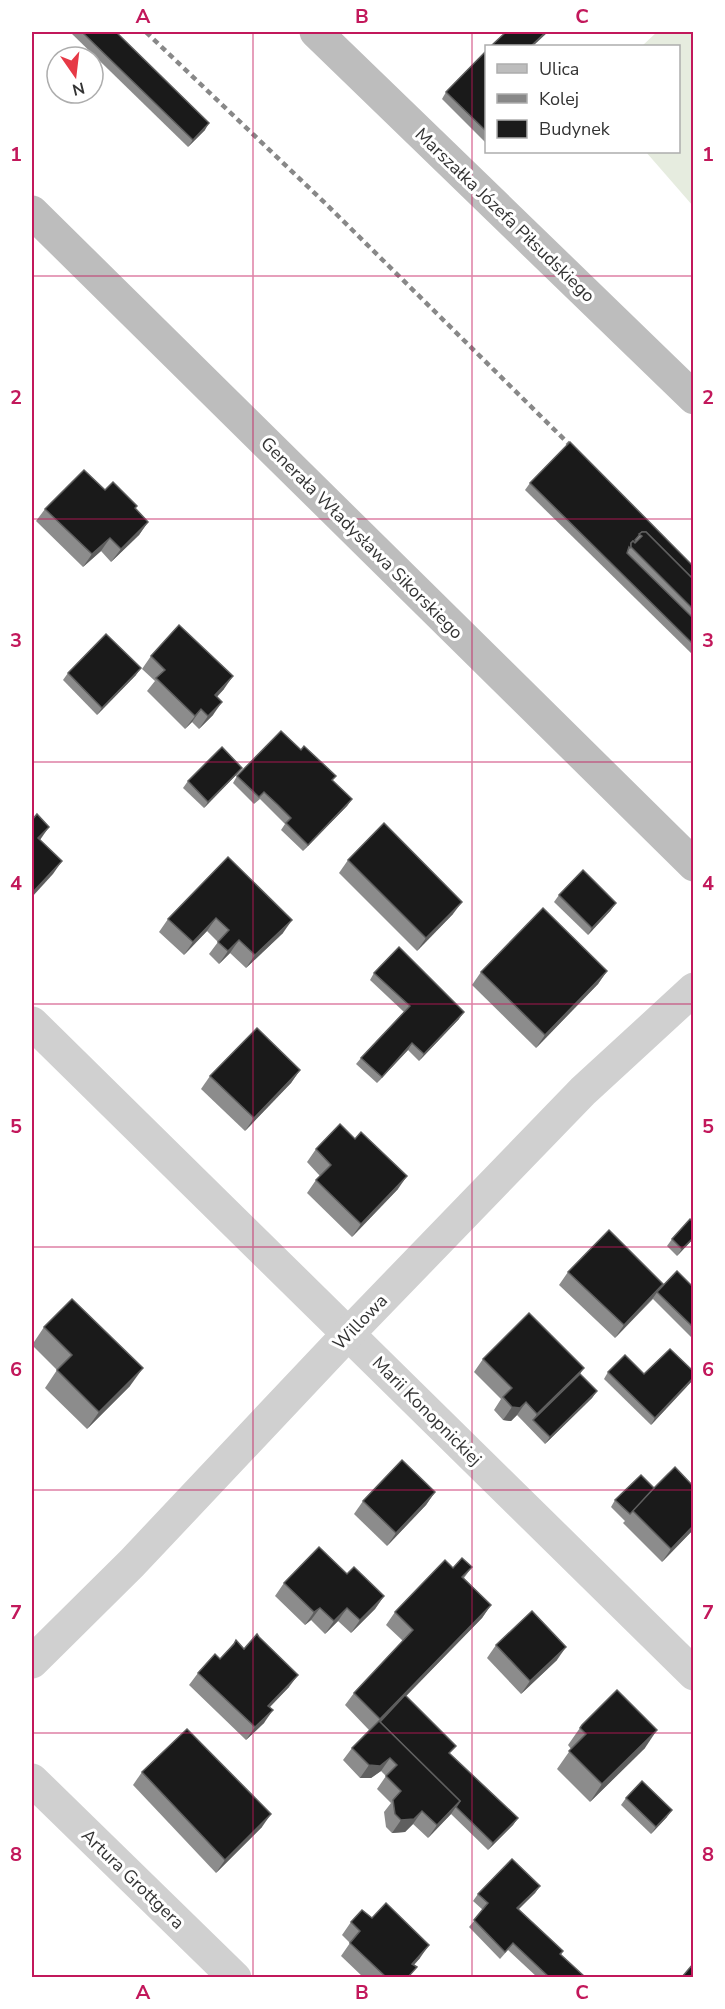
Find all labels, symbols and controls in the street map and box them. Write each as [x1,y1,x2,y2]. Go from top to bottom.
text: A [136,3,151,30]
text: B [355,3,369,30]
text: C [575,3,589,30]
north arrow [45,45,105,105]
legend [485,45,680,153]
text: Ulica [539,57,579,81]
text: N [70,76,87,101]
text: Kolej [539,87,579,111]
text: Budynek [539,117,611,141]
street label: Marszałka Józefa Piłsudskiego [410,122,600,308]
text: 1 [10,141,22,168]
text: 1 [702,141,714,168]
text: 2 [10,384,22,411]
text: 2 [702,384,714,411]
street label: Generała Władysława Sikorskiego [256,432,468,644]
text: 3 [10,627,22,654]
text: 3 [702,627,714,654]
text: 4 [10,870,22,897]
text: 4 [702,870,714,897]
text: 5 [10,1113,22,1140]
text: 5 [702,1113,714,1140]
street label: Willowa [327,1289,393,1355]
street label: Marii Konopnickiej [367,1351,487,1471]
text: 6 [10,1356,22,1383]
text: 6 [702,1356,714,1383]
text: 7 [10,1599,22,1626]
text: 7 [702,1599,714,1626]
street label: Artura Grottgera [76,1824,190,1934]
text: 8 [10,1841,22,1868]
text: 8 [702,1841,714,1868]
text: A [136,1979,151,2006]
text: B [355,1979,369,2006]
text: C [575,1979,589,2006]

